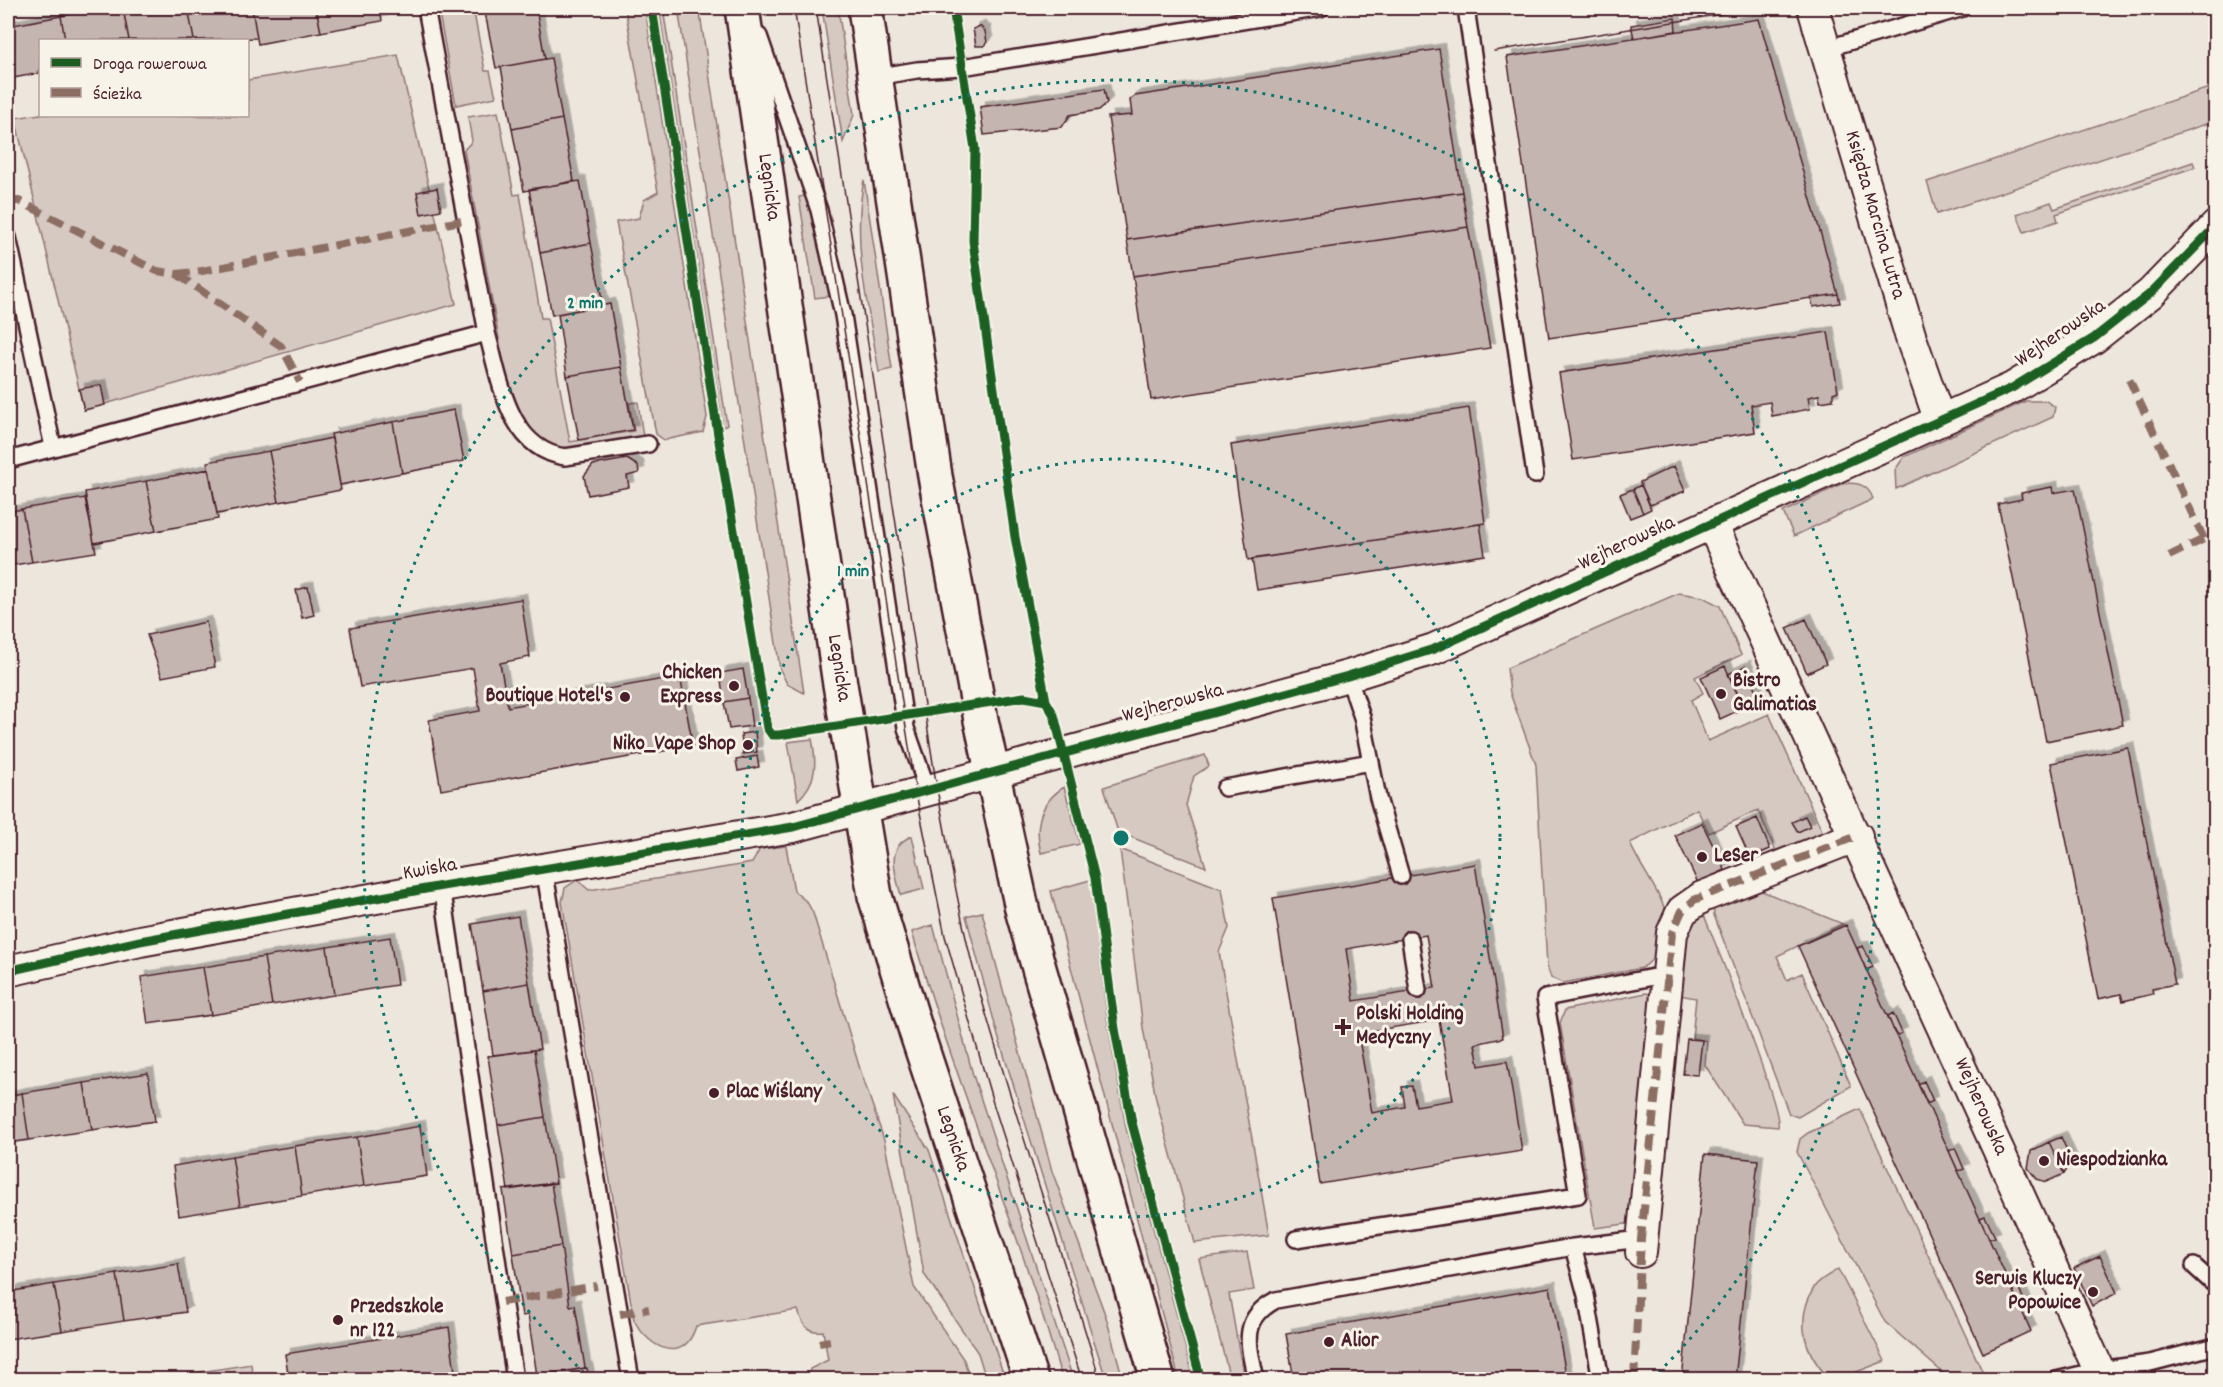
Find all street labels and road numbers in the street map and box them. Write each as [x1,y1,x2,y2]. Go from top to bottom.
street label: Księdza Marcina Lutra [1836,127,1913,304]
street label: Legnicka [748,151,788,224]
street label: Wejherowska [2010,292,2113,375]
street label: Wejherowska [1574,508,1681,579]
street label: Legnicka [818,632,858,705]
street label: Wejherowska [1119,676,1228,732]
street label: Kwiska [401,850,461,889]
street label: Wejherowska [1945,1054,2015,1161]
street label: Legnicka [927,1102,978,1177]

